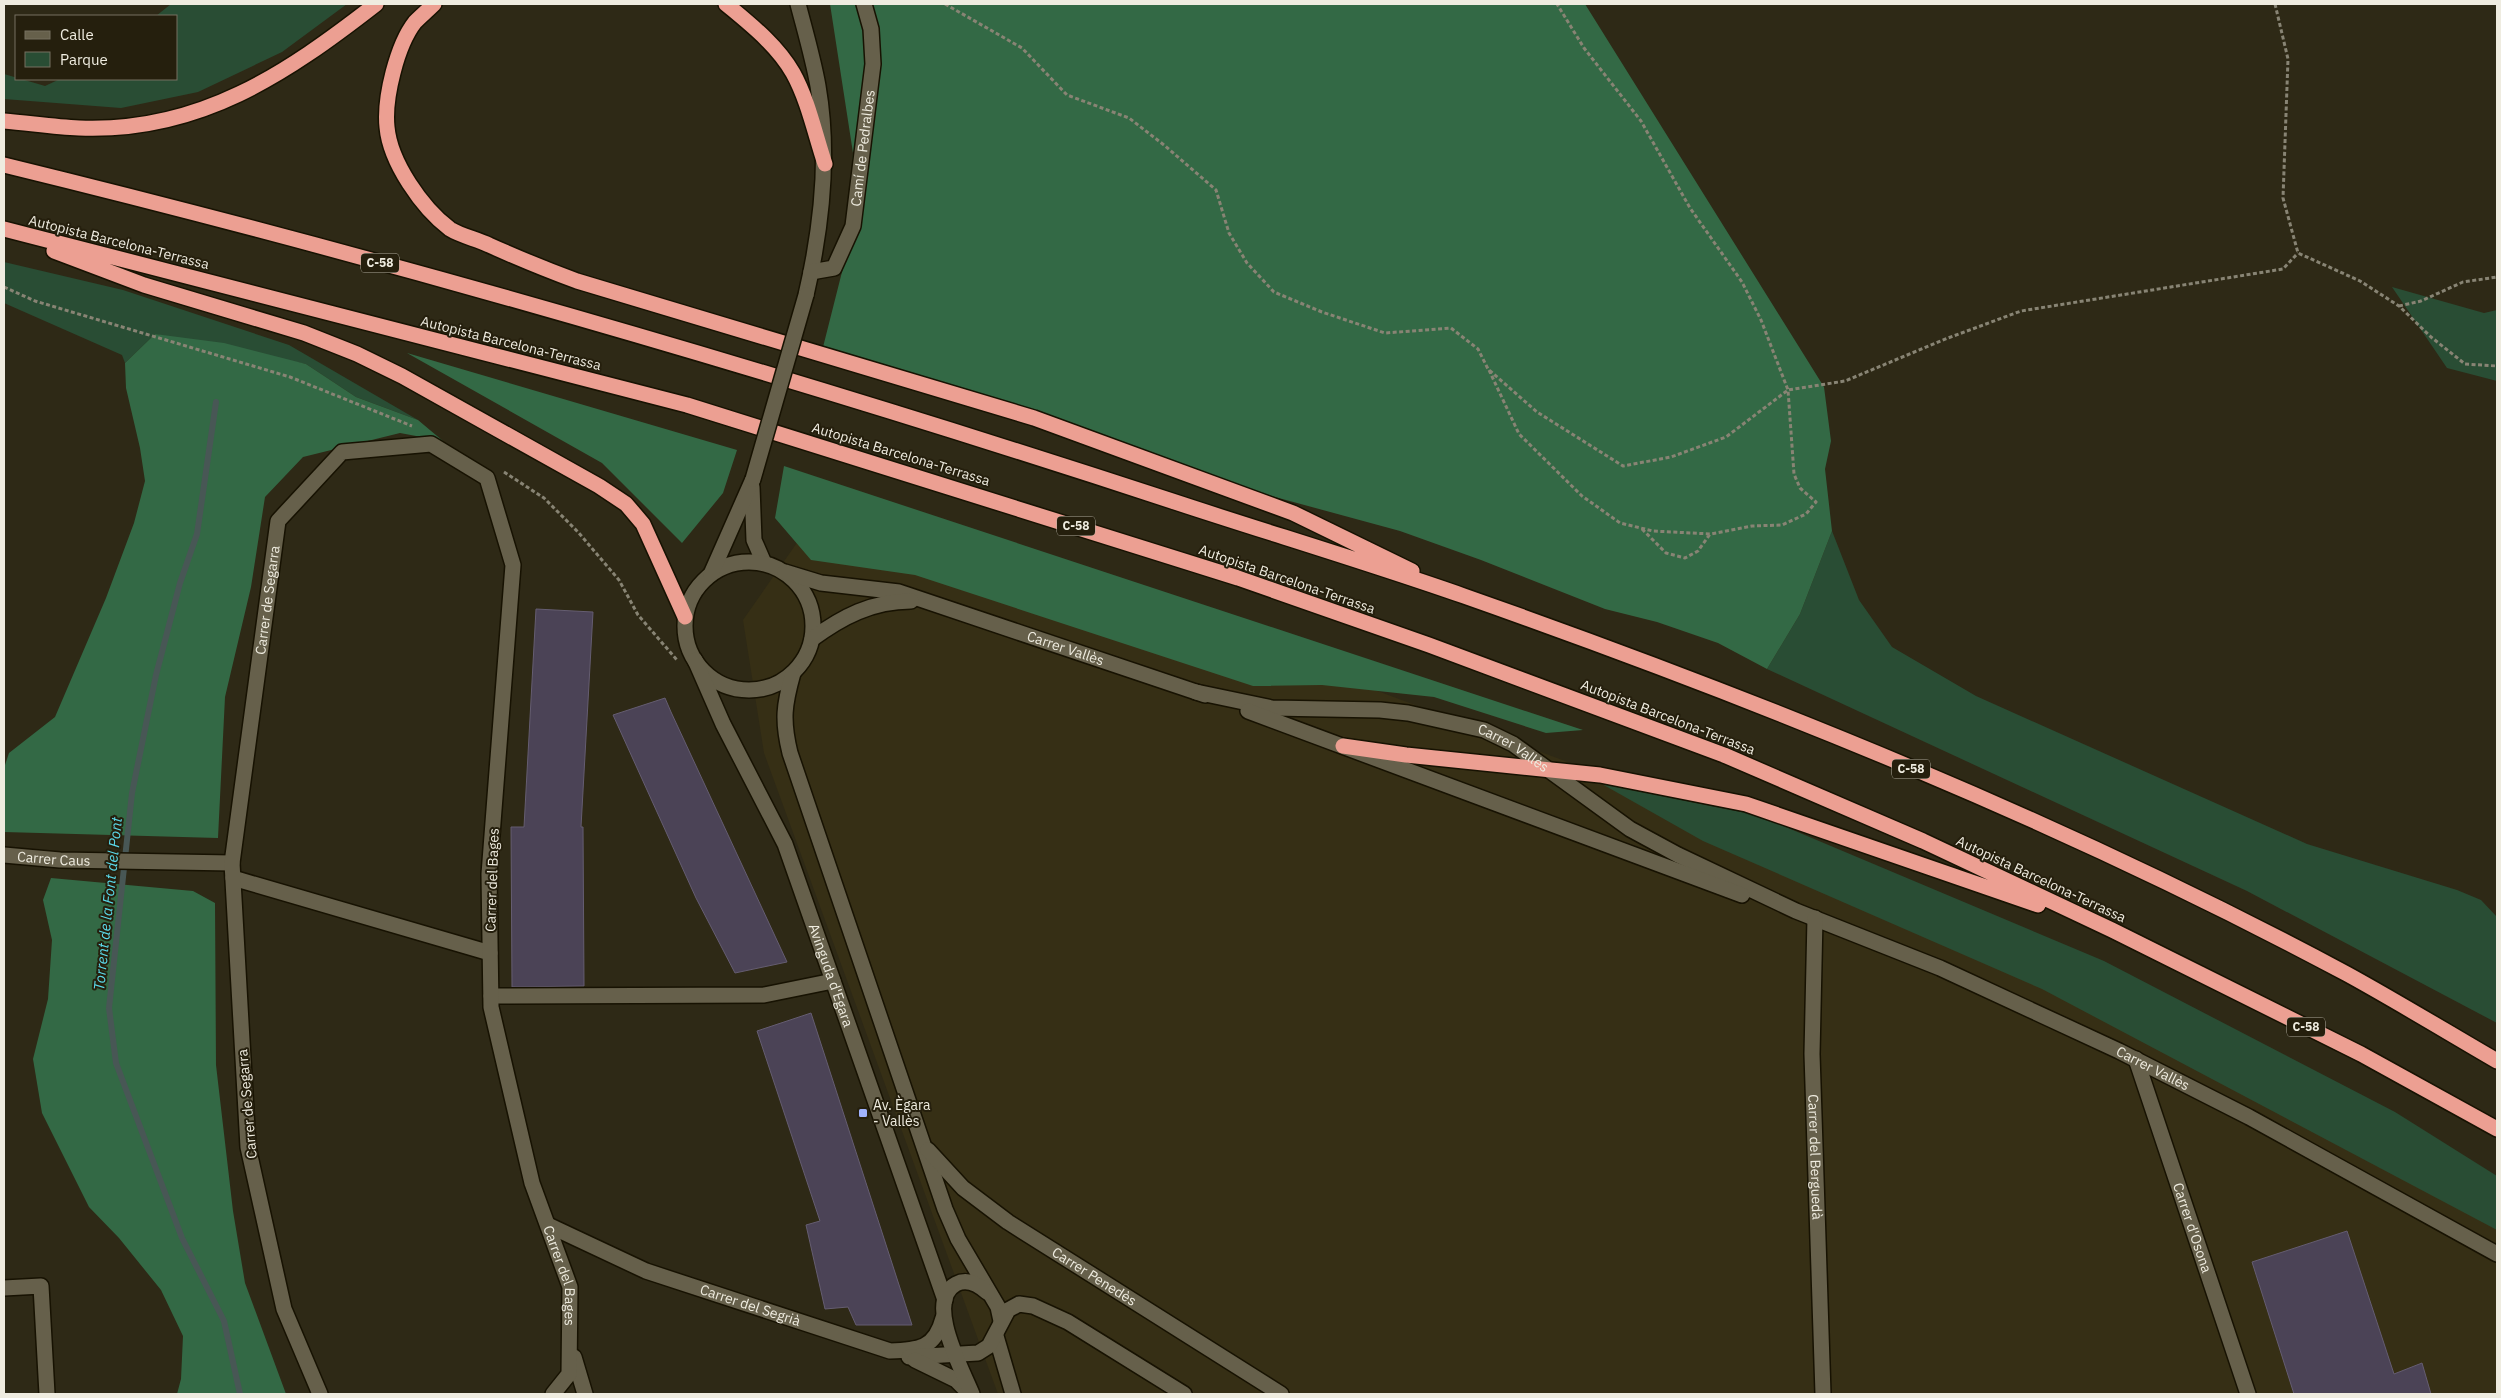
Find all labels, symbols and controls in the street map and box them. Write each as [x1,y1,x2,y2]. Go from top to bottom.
legend [15,15,178,80]
text: Calle [60,25,94,44]
text: Parque [60,50,108,69]
street label: Camí de Pedralbes [846,88,879,207]
street label: Autopista Barcelona-Terrassa [27,211,212,273]
road number: C-58 [361,254,399,272]
street label: Autopista Barcelona-Terrassa [419,312,604,374]
street label: Autopista Barcelona-Terrassa [810,418,993,490]
road number: C-58 [1057,516,1095,536]
street label: Autopista Barcelona-Terrassa [1196,540,1378,618]
street label: Carrer de Segarra [251,544,284,656]
street label: Carrer Vallès [1025,627,1107,669]
street label: Autopista Barcelona-Terrassa [1578,675,1758,759]
street label: Carrer Vallès [1476,720,1553,776]
road number: C-58 [1892,760,1930,779]
water label: Torrent de la Font del Pont [89,815,126,991]
street label: Carrer del Bages [481,828,503,932]
street label: Autopista Barcelona-Terrassa [1953,832,2129,927]
street label: Carrer Caus [16,847,91,870]
street label: Avinguda d'Egara [805,921,858,1030]
road number: C-58 [2287,1018,2325,1036]
street label: Carrer Vallès [2113,1042,2193,1094]
street label: Carrer de Segarra [233,1048,261,1160]
street label: Carrer del Berguedà [1804,1094,1826,1221]
place label: Av. Ègara - Vallès [873,1095,931,1130]
marker: Av. Ègara - Vallès [857,1107,869,1119]
street label: Carrer d'Osona [2169,1180,2216,1276]
street label: Carrer del Bages [539,1223,579,1326]
street label: Carrer Penedès [1049,1243,1140,1310]
street label: Carrer del Segrià [698,1280,803,1330]

